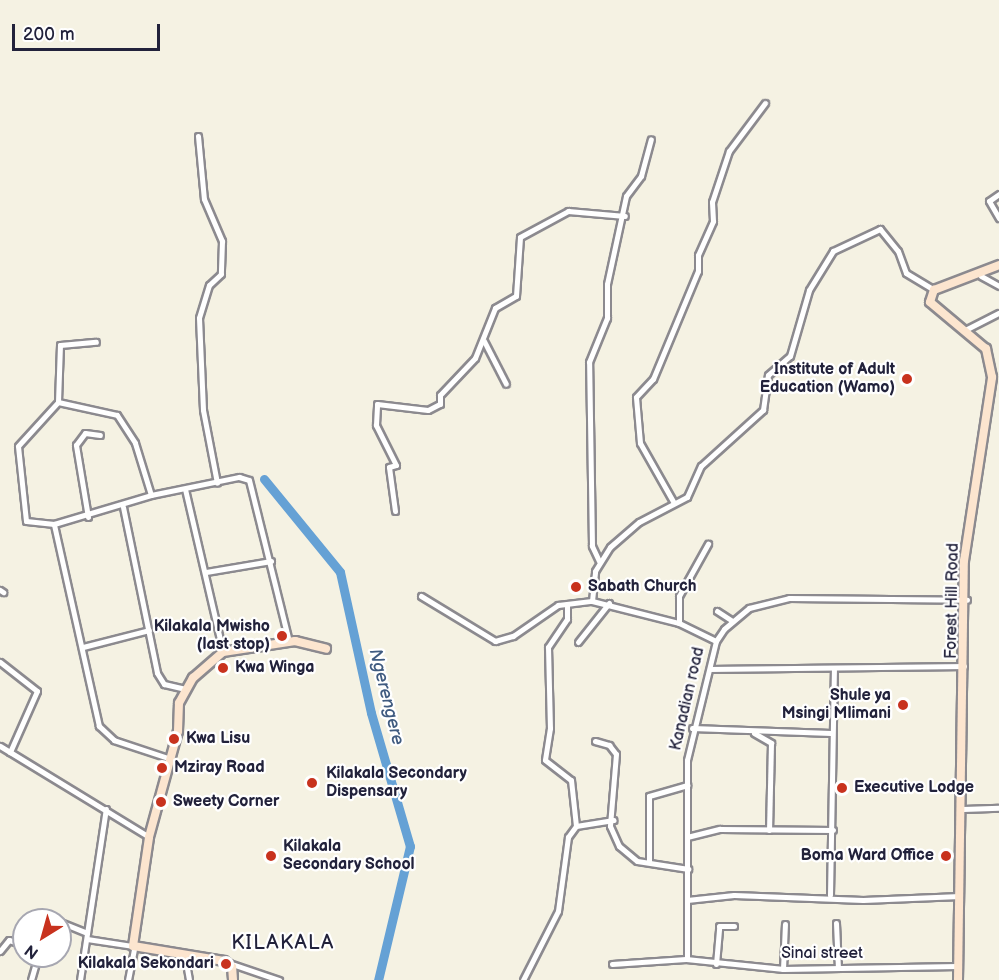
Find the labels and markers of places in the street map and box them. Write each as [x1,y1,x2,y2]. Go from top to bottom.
place label: Institute of Adult Education (Wamo) [760,360,895,398]
marker: Institute of Adult Education (Wamo) [900,372,914,386]
place label: Sabath Church [588,577,696,597]
marker: Sabath Church [569,580,583,594]
place label: Kilakala Mwisho (last stop) [154,617,270,655]
marker: Kilakala Mwisho (last stop) [275,629,289,643]
place label: Kwa Winga [235,658,314,678]
marker: Kwa Winga [216,661,230,675]
place label: Shule ya Msingi Mlimani [782,686,891,724]
marker: Shule ya Msingi Mlimani [896,698,910,712]
place label: Kwa Lisu [186,729,250,749]
marker: Kwa Lisu [167,732,181,746]
place label: Mziray Road [174,758,265,778]
marker: Mziray Road [155,761,169,775]
place label: Kilakala Secondary Dispensary [326,764,467,802]
marker: Kilakala Secondary Dispensary [303,774,321,792]
place label: Executive Lodge [854,778,974,798]
marker: Executive Lodge [835,781,849,795]
place label: Sweety Corner [173,792,280,812]
marker: Sweety Corner [154,795,168,809]
place label: Kilakala Secondary School [283,837,415,875]
place label: Boma Ward Office [800,846,934,866]
marker: Kilakala Secondary School [264,849,278,863]
marker: Boma Ward Office [939,849,953,863]
place label: Kilakala Sekondari [78,954,214,974]
marker: Kilakala Sekondari [219,957,233,971]

